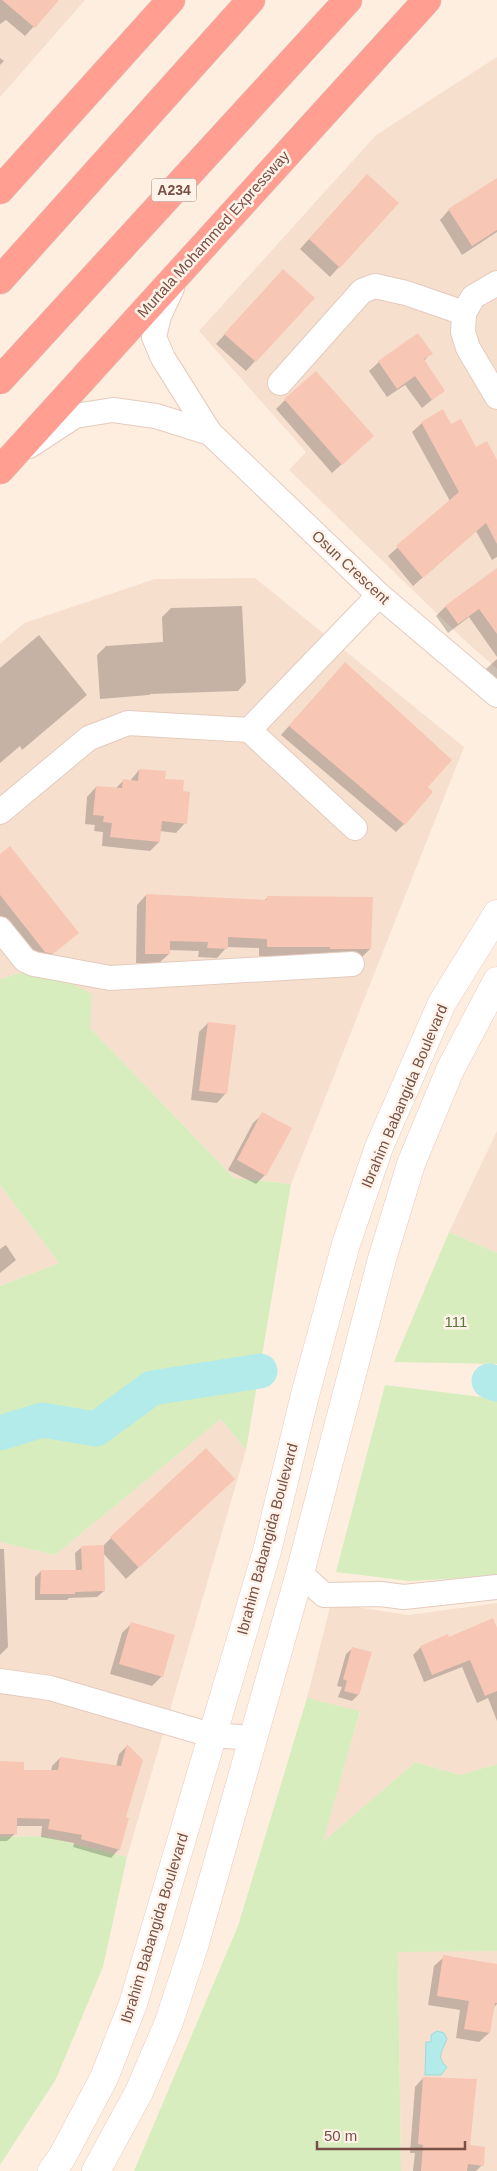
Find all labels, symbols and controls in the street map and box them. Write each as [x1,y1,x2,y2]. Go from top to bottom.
street label: Murtala Mohammed Expressway [134,147,293,321]
road number: A234 [152,178,196,202]
street label: Osun Crescent [309,527,394,608]
street label: Ibrahim Babangida Boulevard [358,1002,450,1190]
park label: 111 [445,1313,467,1330]
street label: Ibrahim Babangida Boulevard [233,1441,301,1637]
street label: Ibrahim Babangida Boulevard [117,1831,191,2025]
scale bar [317,2118,464,2150]
text: 50 m [324,2127,357,2144]

